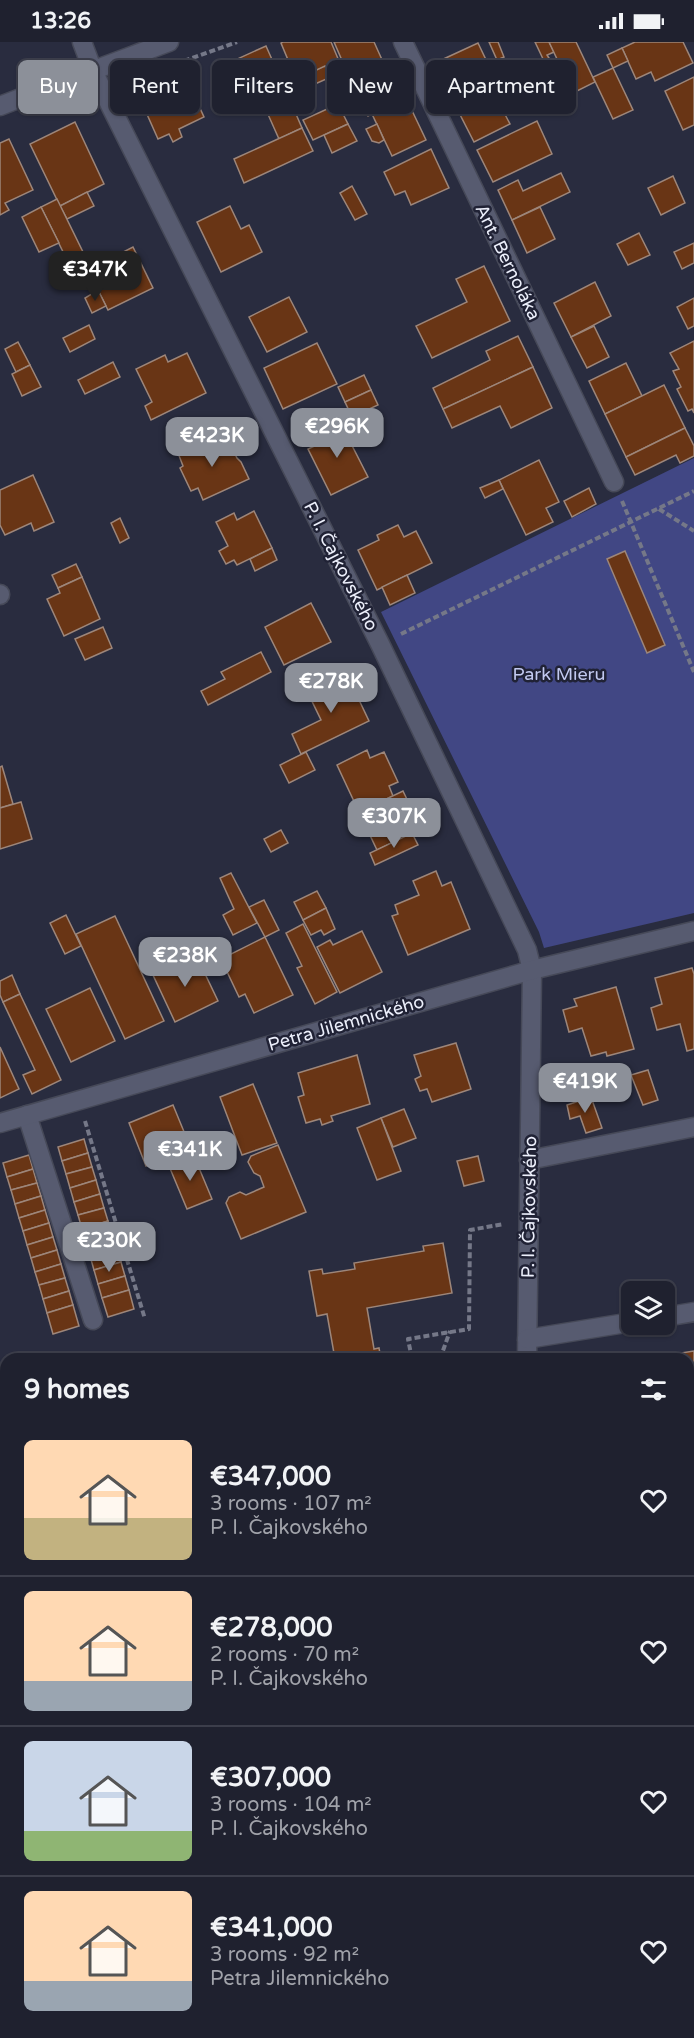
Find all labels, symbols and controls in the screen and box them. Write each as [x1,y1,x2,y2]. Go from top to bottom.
text: 13:26 [30,8,91,34]
chip: Buy [18,60,98,114]
chip: Rent [110,60,200,114]
chip: Filters [212,60,315,114]
chip: New [327,60,414,114]
chip: Apartment [426,60,576,114]
street label: Ant. Bernoláka [470,201,546,323]
pin: €347K [53,251,137,302]
text: €347K [63,258,127,282]
pin: €296K [295,408,379,459]
text: €296K [305,415,369,439]
pin: €423K [170,417,254,468]
text: €423K [180,424,244,448]
street label: P. I. Čajkovského [299,498,383,634]
pin: €278K [289,663,373,714]
park label: Park Mieru [513,663,605,685]
text: €278K [299,670,363,694]
pin: €307K [352,798,436,849]
text: €307K [362,805,426,829]
pin: €238K [143,937,227,988]
text: €238K [153,944,217,968]
street label: Petra Jilemnického [265,990,427,1056]
pin: €419K [543,1063,627,1114]
text: €419K [553,1070,617,1094]
pin: €341K [148,1131,232,1182]
street label: P. I. Čajkovského [517,1136,541,1278]
text: €341K [158,1138,222,1162]
pin: €230K [67,1222,151,1273]
text: €230K [77,1229,141,1253]
map controls [621,1281,675,1335]
button: layers [621,1281,675,1335]
icon: filters [637,1373,670,1406]
text: 9 homes [24,1374,130,1405]
text: €347,000 [210,1461,331,1492]
icon: home [72,1464,144,1536]
icon: heart [637,1484,670,1517]
text: 3 rooms · 107 m² [210,1492,372,1516]
text: P. I. Čajkovského [210,1516,368,1540]
text: €278,000 [210,1612,332,1643]
icon: home [72,1615,144,1687]
icon: heart [637,1635,670,1668]
text: 2 rooms · 70 m² [210,1643,359,1667]
text: P. I. Čajkovského [210,1667,368,1691]
text: €307,000 [210,1762,331,1793]
icon: home [72,1765,144,1837]
icon: heart [637,1785,670,1818]
text: 3 rooms · 104 m² [210,1793,372,1817]
text: P. I. Čajkovského [210,1817,368,1841]
text: €341,000 [210,1912,332,1943]
icon: home [72,1915,144,1987]
icon: heart [637,1935,670,1968]
text: 3 rooms · 92 m² [210,1943,359,1967]
text: Petra Jilemnického [210,1967,389,1991]

